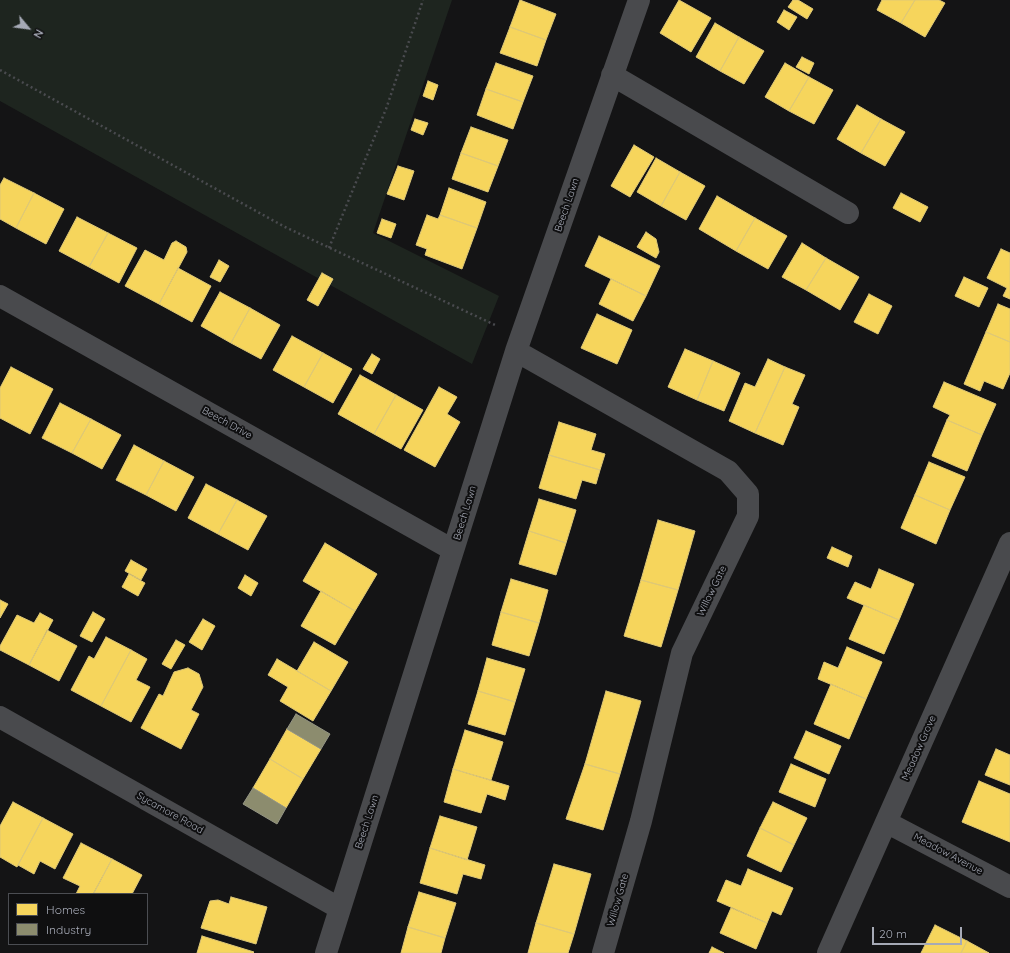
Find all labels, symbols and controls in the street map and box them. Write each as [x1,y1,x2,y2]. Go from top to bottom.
north arrow [8,8,48,48]
text: N [30,27,47,41]
street label: Beech Lawn [552,177,582,233]
street label: Beech Drive [200,404,254,442]
street label: Beech Lawn [451,484,479,542]
street label: Willow Gate [695,564,729,618]
street label: Meadow Grove [899,714,939,782]
street label: Sycamore Road [135,790,205,836]
street label: Beech Lawn [353,794,381,850]
street label: Meadow Avenue [911,831,985,877]
street label: Willow Gate [605,872,631,928]
legend [8,893,148,945]
text: Homes [46,902,85,917]
scale bar [874,919,964,945]
text: Industry [46,922,91,937]
text: 20 m [879,926,907,941]

